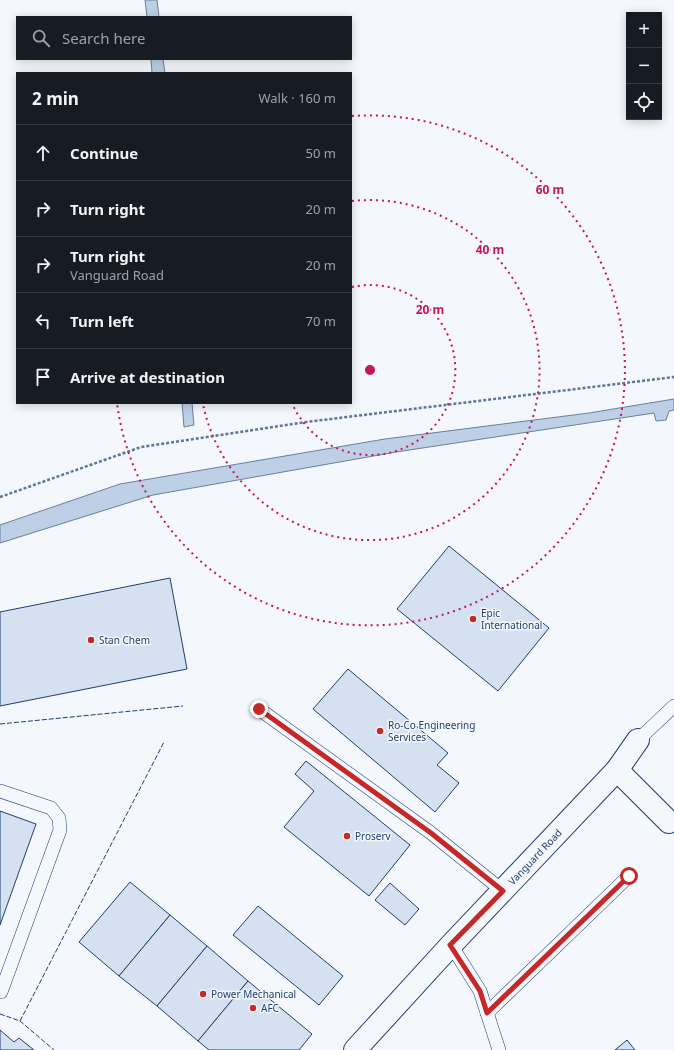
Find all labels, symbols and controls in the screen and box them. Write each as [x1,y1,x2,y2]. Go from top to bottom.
map controls [626,12,662,120]
button: + [626,12,662,48]
search box [16,16,352,60]
icon: search [30,27,52,49]
text: Search here [62,28,145,48]
button: − [626,48,662,84]
button: locate [626,84,662,120]
text: 2 min [32,87,79,110]
text: Walk · 160 m [258,89,336,107]
icon: ahead [32,142,54,164]
text: Continue [70,143,138,163]
text: 50 m [306,144,336,162]
text: 60 m [536,181,564,198]
icon: right [32,198,54,220]
text: Turn right [70,199,145,219]
text: 20 m [306,200,336,218]
text: 40 m [476,241,504,258]
text: Turn right [70,246,145,266]
icon: right [32,254,54,276]
text: 20 m [306,256,336,274]
text: Vanguard Road [70,266,164,284]
text: 20 m [416,301,444,318]
icon: left [32,310,54,332]
text: Turn left [70,311,134,331]
text: 70 m [306,312,336,330]
centre of rings [363,363,377,377]
icon: arrive [32,366,54,388]
text: Arrive at destination [70,367,225,387]
place label: Epic International [481,606,542,632]
marker: Epic International [468,614,478,624]
place label: Stan Chem [99,633,150,647]
marker: Stan Chem [86,635,96,645]
route end [250,700,268,718]
place label: Ro-Co Engineering Services [388,718,475,744]
marker: Ro-Co Engineering Services [375,726,385,736]
street label: Vanguard Road [505,826,565,888]
place label: Proserv [355,829,392,843]
marker: Proserv [342,831,352,841]
route start [620,867,638,885]
place label: Power Mechanical [211,987,296,1001]
marker: Power Mechanical [198,989,208,999]
place label: AFC [261,1001,280,1015]
marker: AFC [248,1003,258,1013]

